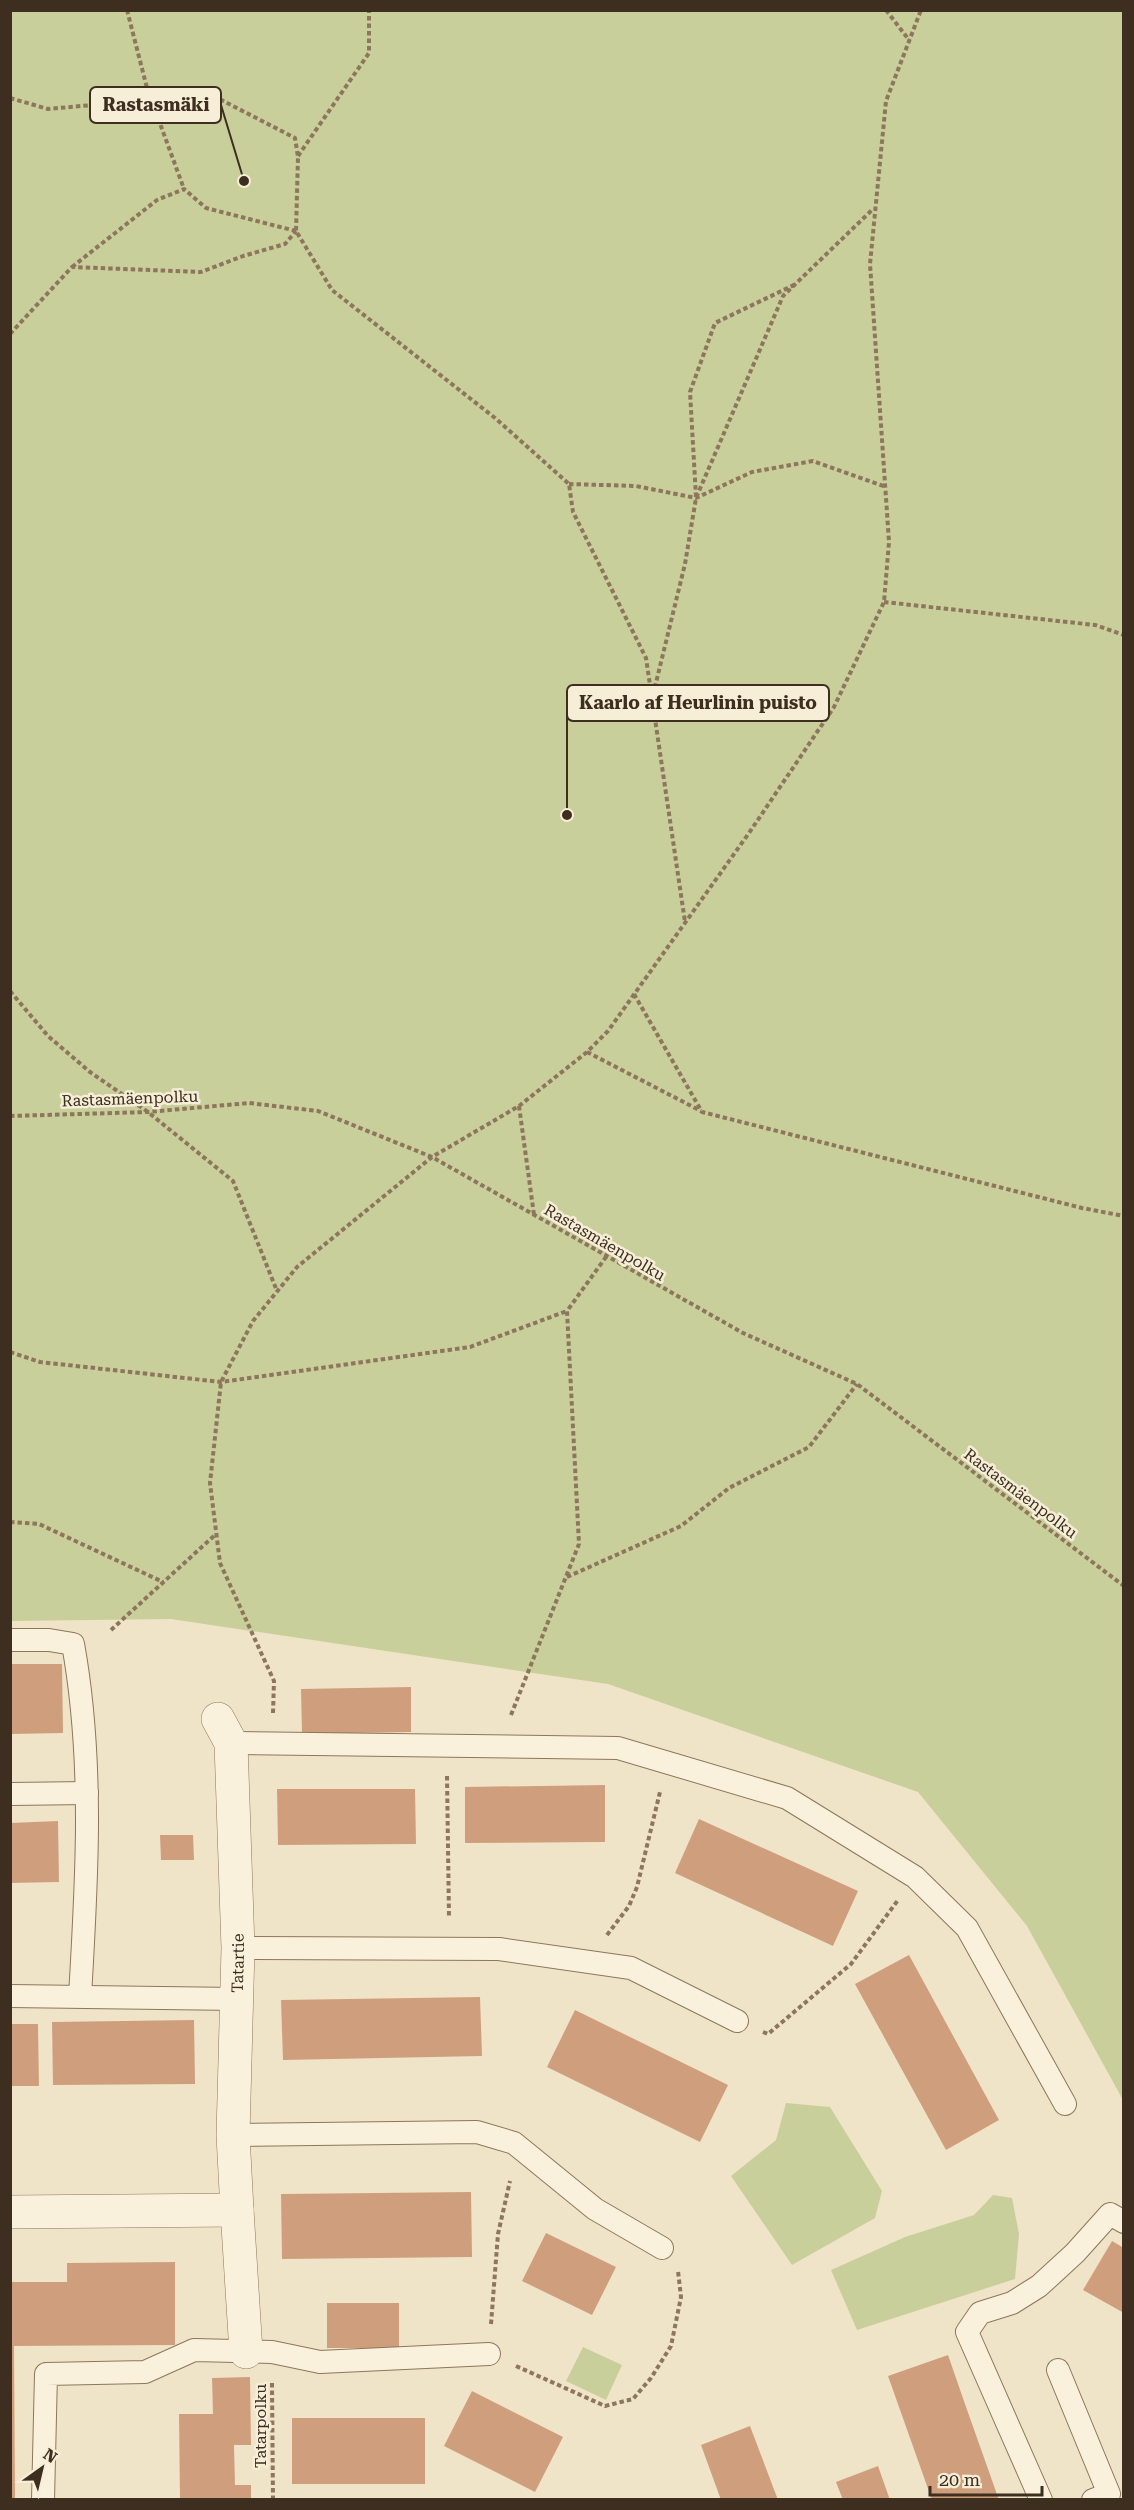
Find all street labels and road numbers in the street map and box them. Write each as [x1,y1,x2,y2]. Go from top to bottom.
street label: Rastasmäenpolku [61,1087,199,1110]
street label: Rastasmäenpolku [541,1200,669,1285]
street label: Rastasmäenpolku [960,1445,1081,1542]
street label: Tatartie [228,1933,248,1993]
street label: Tatarpolku [251,2384,270,2468]

